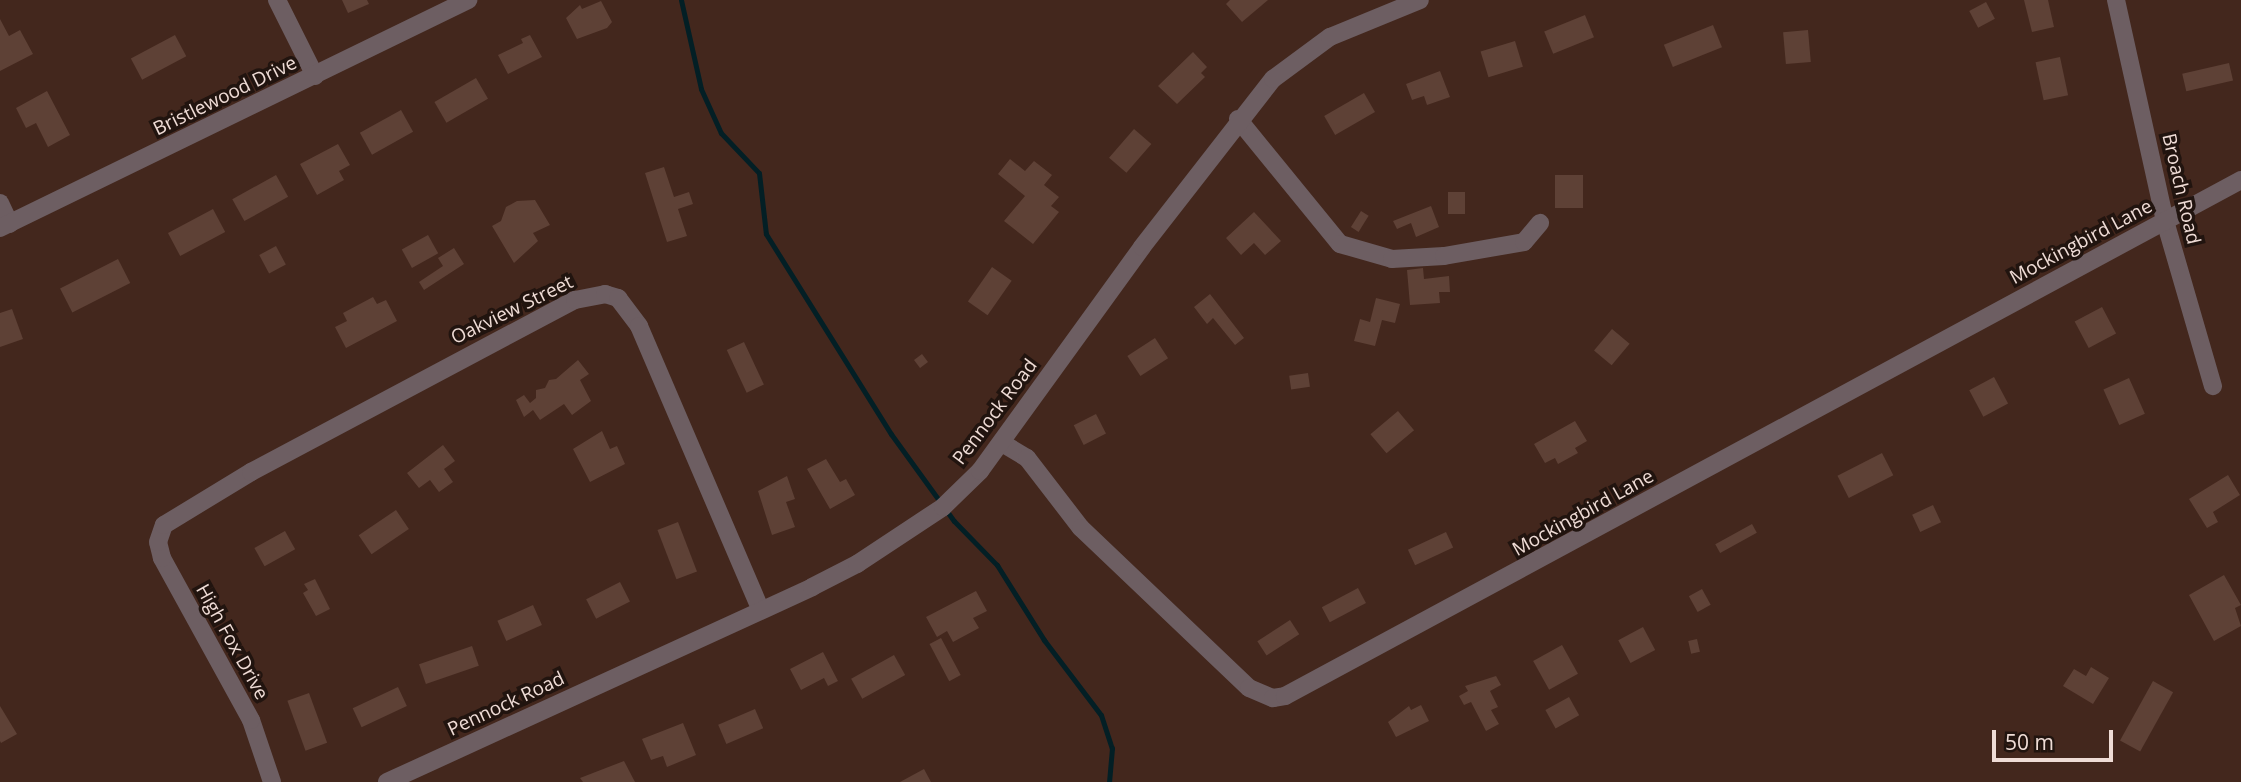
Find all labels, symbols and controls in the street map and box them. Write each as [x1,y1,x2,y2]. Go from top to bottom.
street label: Bristlewood Drive [150,51,300,141]
street label: Broach Road [2157,131,2205,247]
street label: Mockingbird Lane [2006,195,2156,289]
street label: Oakview Street [447,271,577,349]
street label: Pennock Road [948,355,1042,469]
street label: Mockingbird Lane [1508,465,1658,561]
street label: High Fox Drive [191,580,273,704]
street label: Pennock Road [444,667,568,741]
scale bar [1996,716,2117,760]
text: 50 m [2005,728,2054,756]

